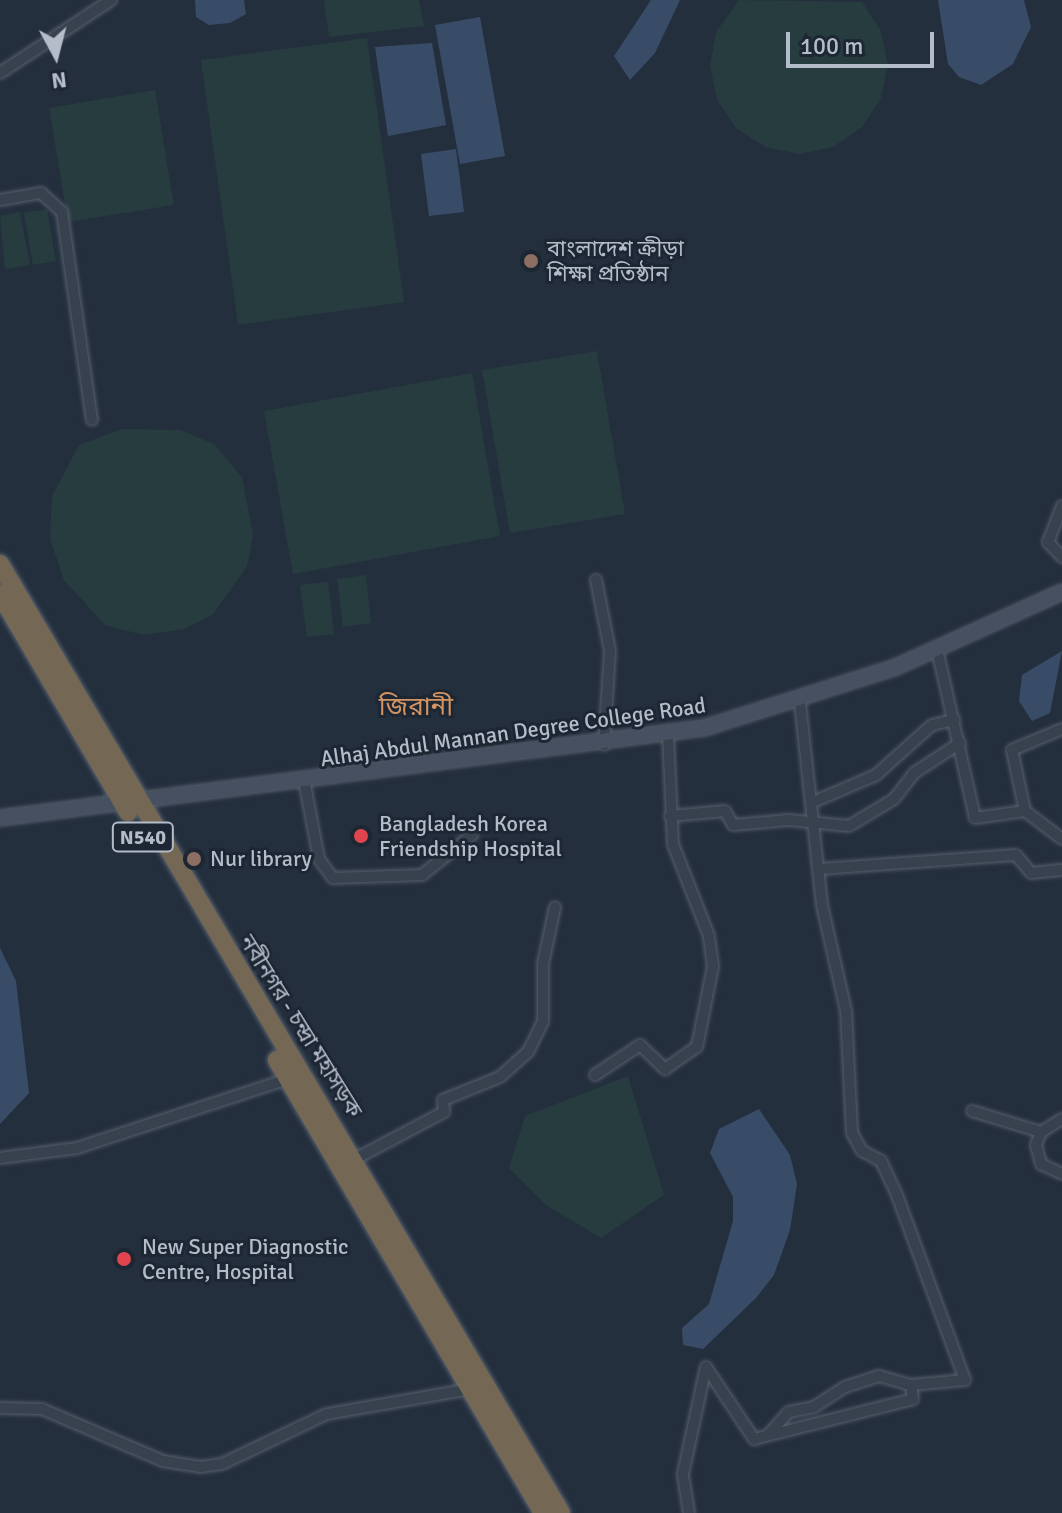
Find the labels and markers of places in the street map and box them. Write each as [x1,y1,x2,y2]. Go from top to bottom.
place label: বাংলাদেশ ক্রীড়া শিক্ষা প্রতিষ্ঠান [547,235,684,286]
marker: বাংলাদেশ ক্রীড়া শিক্ষা প্রতিষ্ঠান [522,252,540,270]
place label: Bangladesh Korea Friendship Hospital [379,810,562,862]
marker: Bangladesh Korea Friendship Hospital [350,825,372,847]
place label: Nur library [210,846,312,872]
marker: Nur library [185,850,203,868]
place label: New Super Diagnostic Centre, Hospital [142,1233,348,1284]
marker: New Super Diagnostic Centre, Hospital [113,1248,135,1270]

